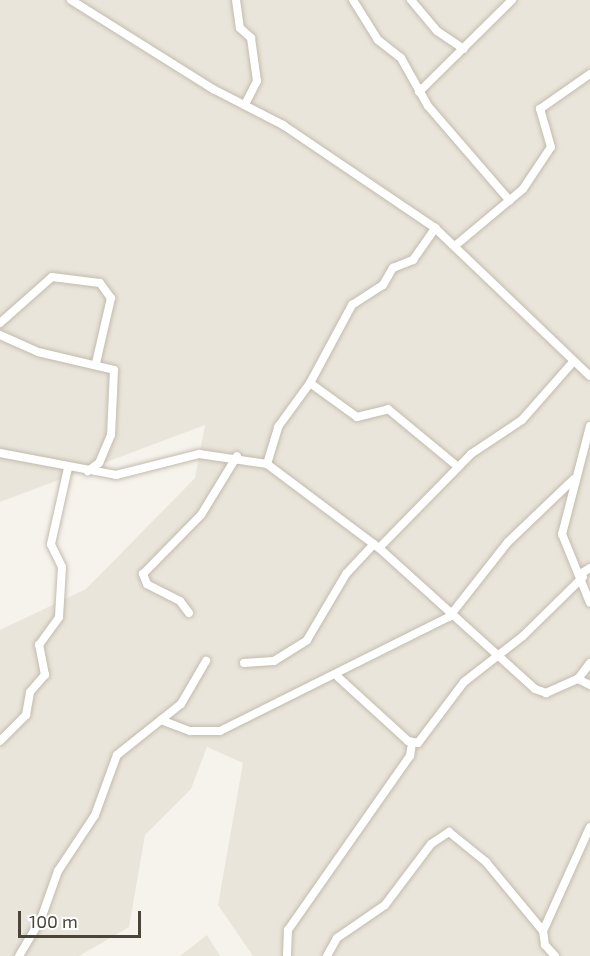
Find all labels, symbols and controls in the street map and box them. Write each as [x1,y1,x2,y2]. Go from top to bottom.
scale bar [21,899,144,937]
text: 100 m [29,910,78,932]

